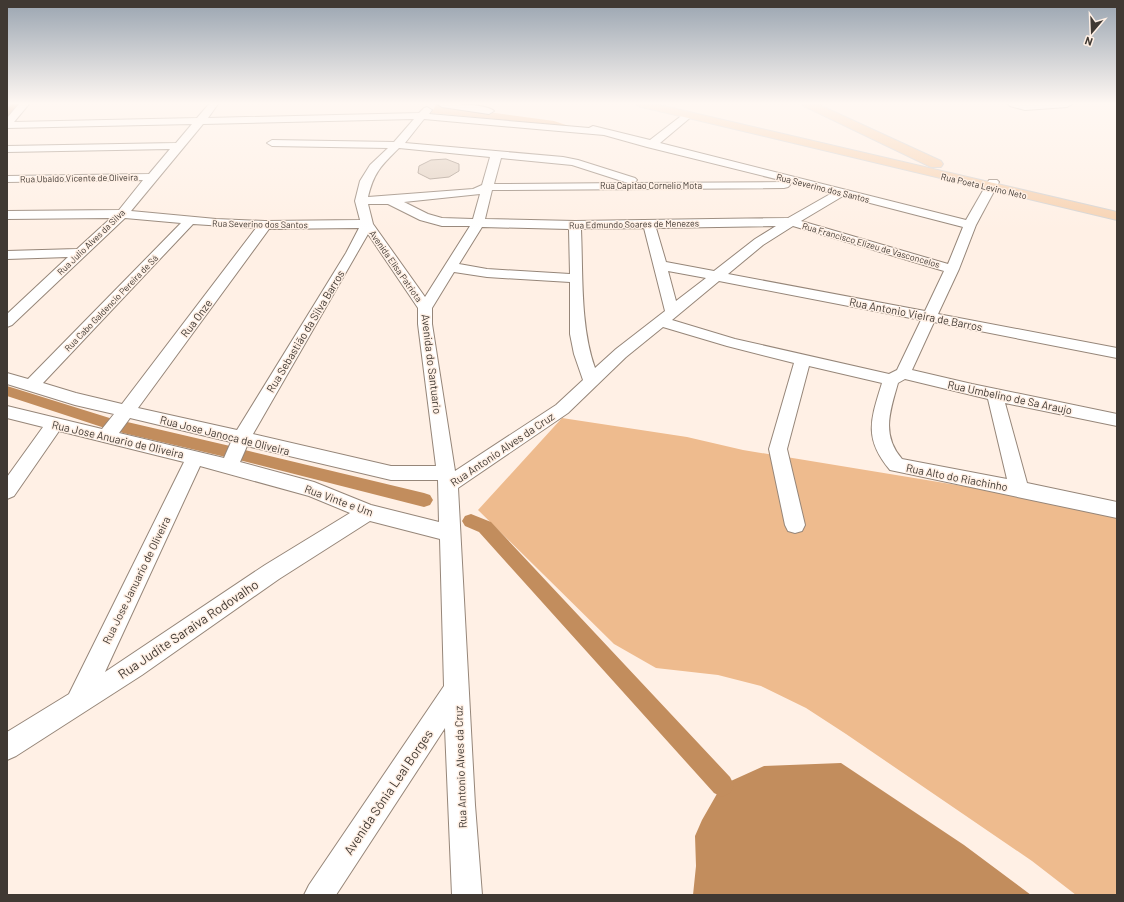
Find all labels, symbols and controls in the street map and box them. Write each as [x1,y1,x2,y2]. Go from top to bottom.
north arrow [1072,12,1112,52]
text: N [1083,35,1094,49]
street label: Rua Ubaldo Vicente de Oliveira [20,171,138,185]
street label: Rua Severino dos Santos [775,171,871,205]
street label: Rua Poeta Levino Neto [940,171,1028,201]
street label: Rua Capitao Cornelio Mota [600,180,702,191]
street label: Rua Julio Alves da Silva [55,207,127,277]
street label: Rua Edmundo Soares de Menezes [569,217,699,231]
street label: Rua Severino dos Santos [212,218,308,230]
street label: Rua Francisco Elizeu de Vasconcelos [801,220,941,270]
street label: Avenida Elisa Patriota [367,228,425,304]
street label: Rua Cabo Galdencio Pereira de Sá [62,252,160,354]
street label: Rua Sebastião da Silva Barros [263,267,347,395]
street label: Rua Antonio Vieira de Barros [848,295,984,333]
street label: Rua Onze [178,296,215,339]
street label: Avenida do Santuario [419,313,445,415]
street label: Rua Umbelino de Sa Araujo [947,377,1073,417]
street label: Rua Antonio Alves da Cruz [448,409,557,489]
street label: Rua Jose Janoca de Oliveira [159,413,291,457]
street label: Rua Jose Anuario de Oliveira [51,418,185,460]
street label: Rua Alto do Riachinho [905,461,1009,493]
street label: Rua Vinte e Um [303,482,375,518]
street label: Rua Jose Januario de Oliveira [99,514,173,646]
street label: Rua Judite Saraiva Rodovalho [115,576,261,682]
street label: Rua Antonio Alves da Cruz [451,705,469,829]
street label: Avenida Sônia Leal Borges [340,726,436,858]

